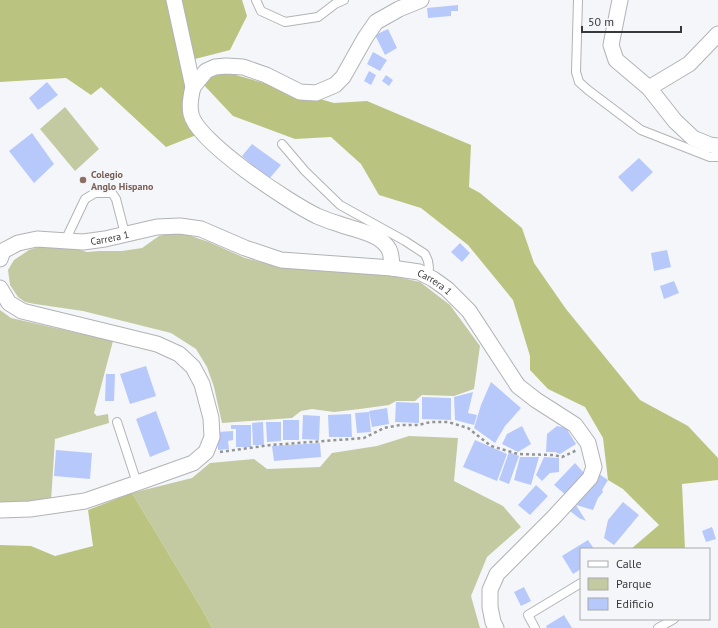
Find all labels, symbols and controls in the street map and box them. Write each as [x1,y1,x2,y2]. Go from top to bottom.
scale bar [582,8,681,34]
text: 50 m [588,14,614,29]
place label: Colegio Anglo Hispano [91,168,154,193]
marker: Colegio Anglo Hispano [78,175,88,185]
street label: Carrera 1 [90,228,130,248]
street label: Carrera 1 [415,266,455,298]
legend [580,548,710,620]
text: Calle [616,556,642,571]
text: Parque [616,576,651,591]
text: Edificio [616,596,654,611]

